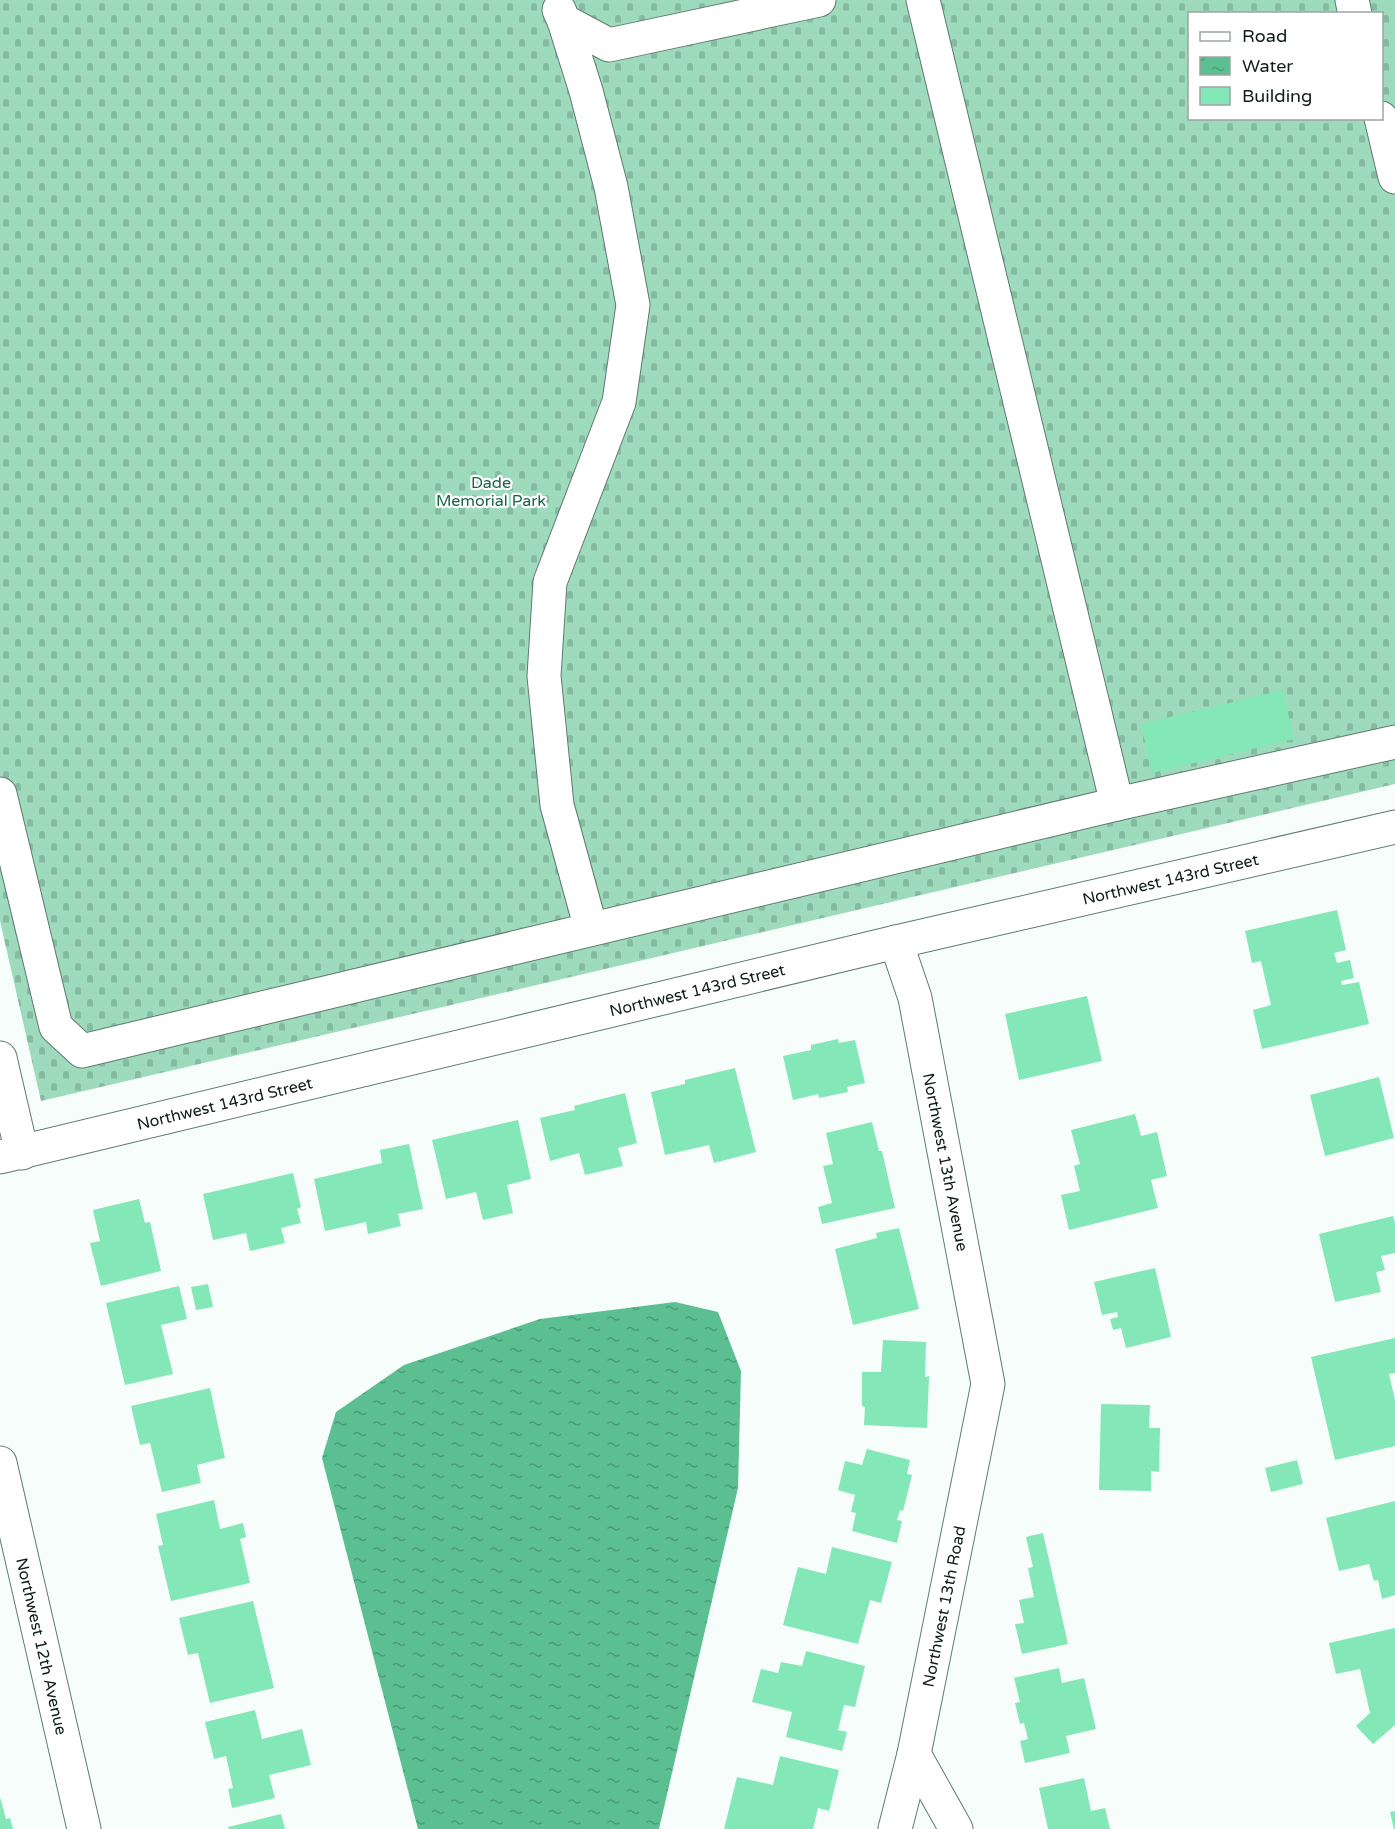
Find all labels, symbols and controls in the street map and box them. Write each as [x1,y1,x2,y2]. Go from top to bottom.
legend [1188,12,1383,120]
text: Road [1242,25,1287,47]
text: Water [1242,55,1293,77]
text: Building [1242,85,1312,107]
park label: Dade Memorial Park [436,473,546,511]
street label: Northwest 143rd Street [1081,850,1261,910]
street label: Northwest 143rd Street [608,960,787,1021]
street label: Northwest 13th Avenue [918,1071,972,1253]
street label: Northwest 143rd Street [135,1073,315,1135]
street label: Northwest 13th Road [919,1524,970,1689]
street label: Northwest 12th Avenue [11,1556,71,1737]

